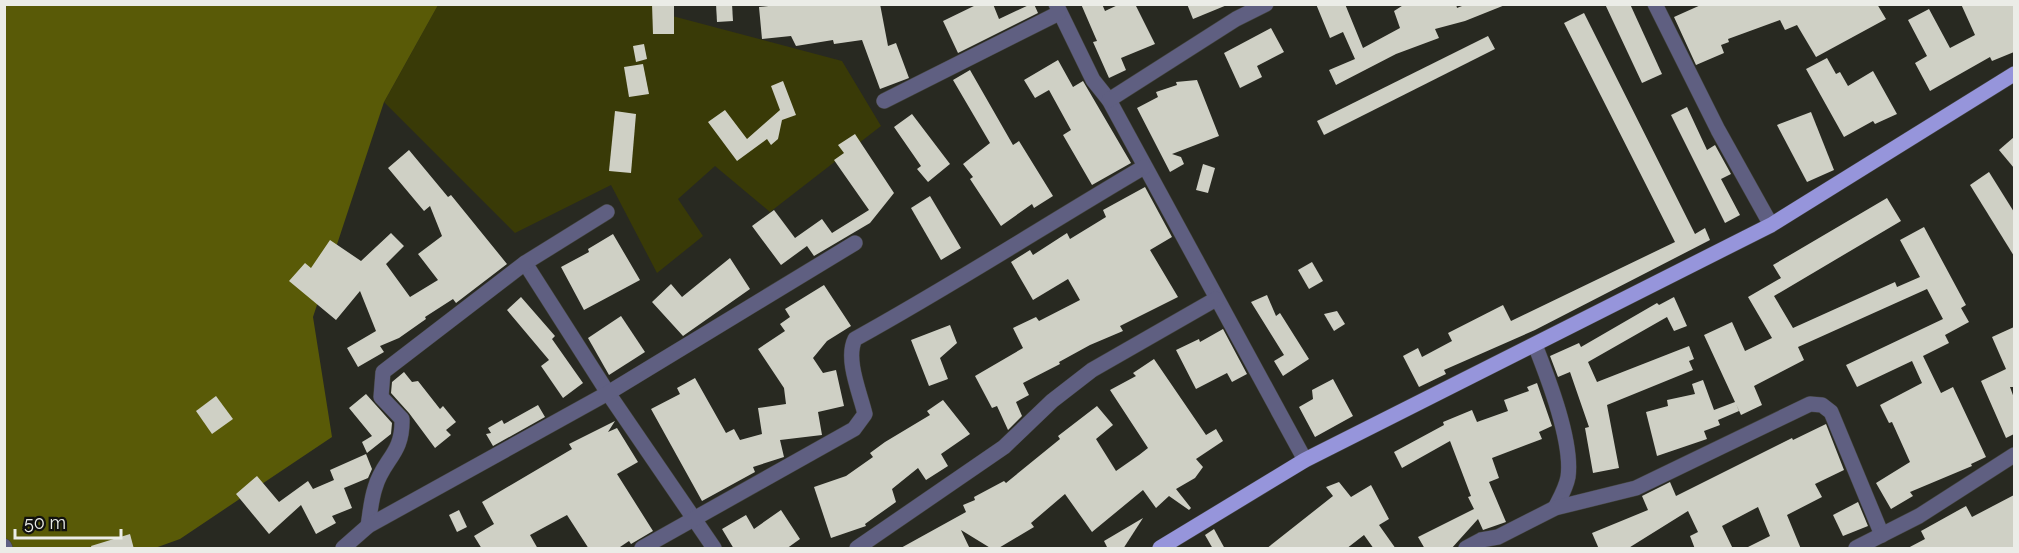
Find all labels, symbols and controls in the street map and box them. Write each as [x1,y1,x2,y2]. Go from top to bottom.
scale bar [15,502,122,540]
text: 50 m [24,512,66,533]

